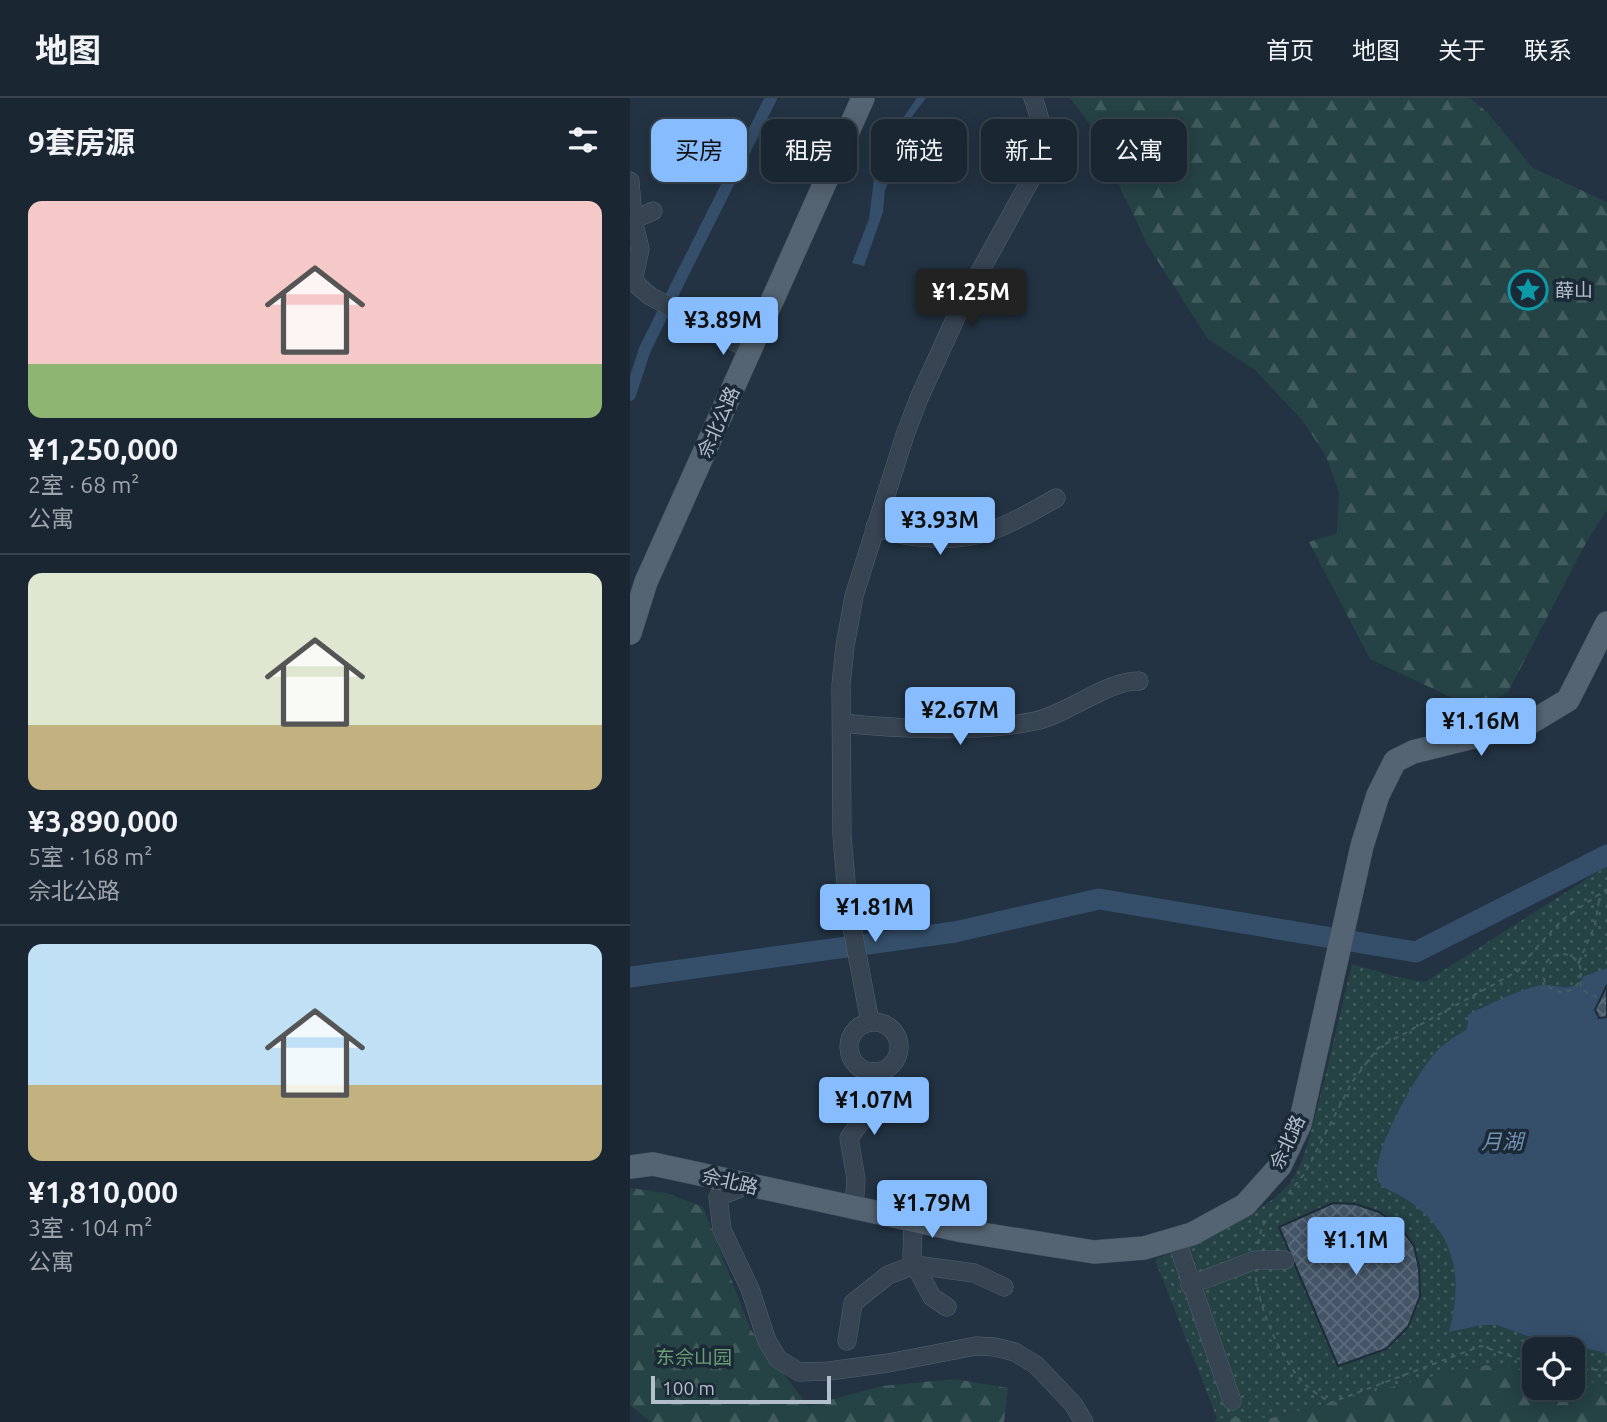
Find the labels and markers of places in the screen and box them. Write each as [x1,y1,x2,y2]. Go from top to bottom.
place icon: 薛山 [1507,269,1549,311]
pin: ¥1.25M [914,270,1028,329]
place label: 薛山 [1555,279,1593,301]
pin: ¥3.89M [666,298,780,357]
pin: ¥3.93M [883,498,997,557]
pin: ¥2.67M [903,688,1017,747]
pin: ¥1.16M [1424,698,1538,758]
pin: ¥1.81M [818,884,932,944]
pin: ¥1.07M [817,1077,931,1137]
pin: ¥1.79M [875,1180,989,1240]
pin: ¥1.1M [1307,1218,1405,1277]

